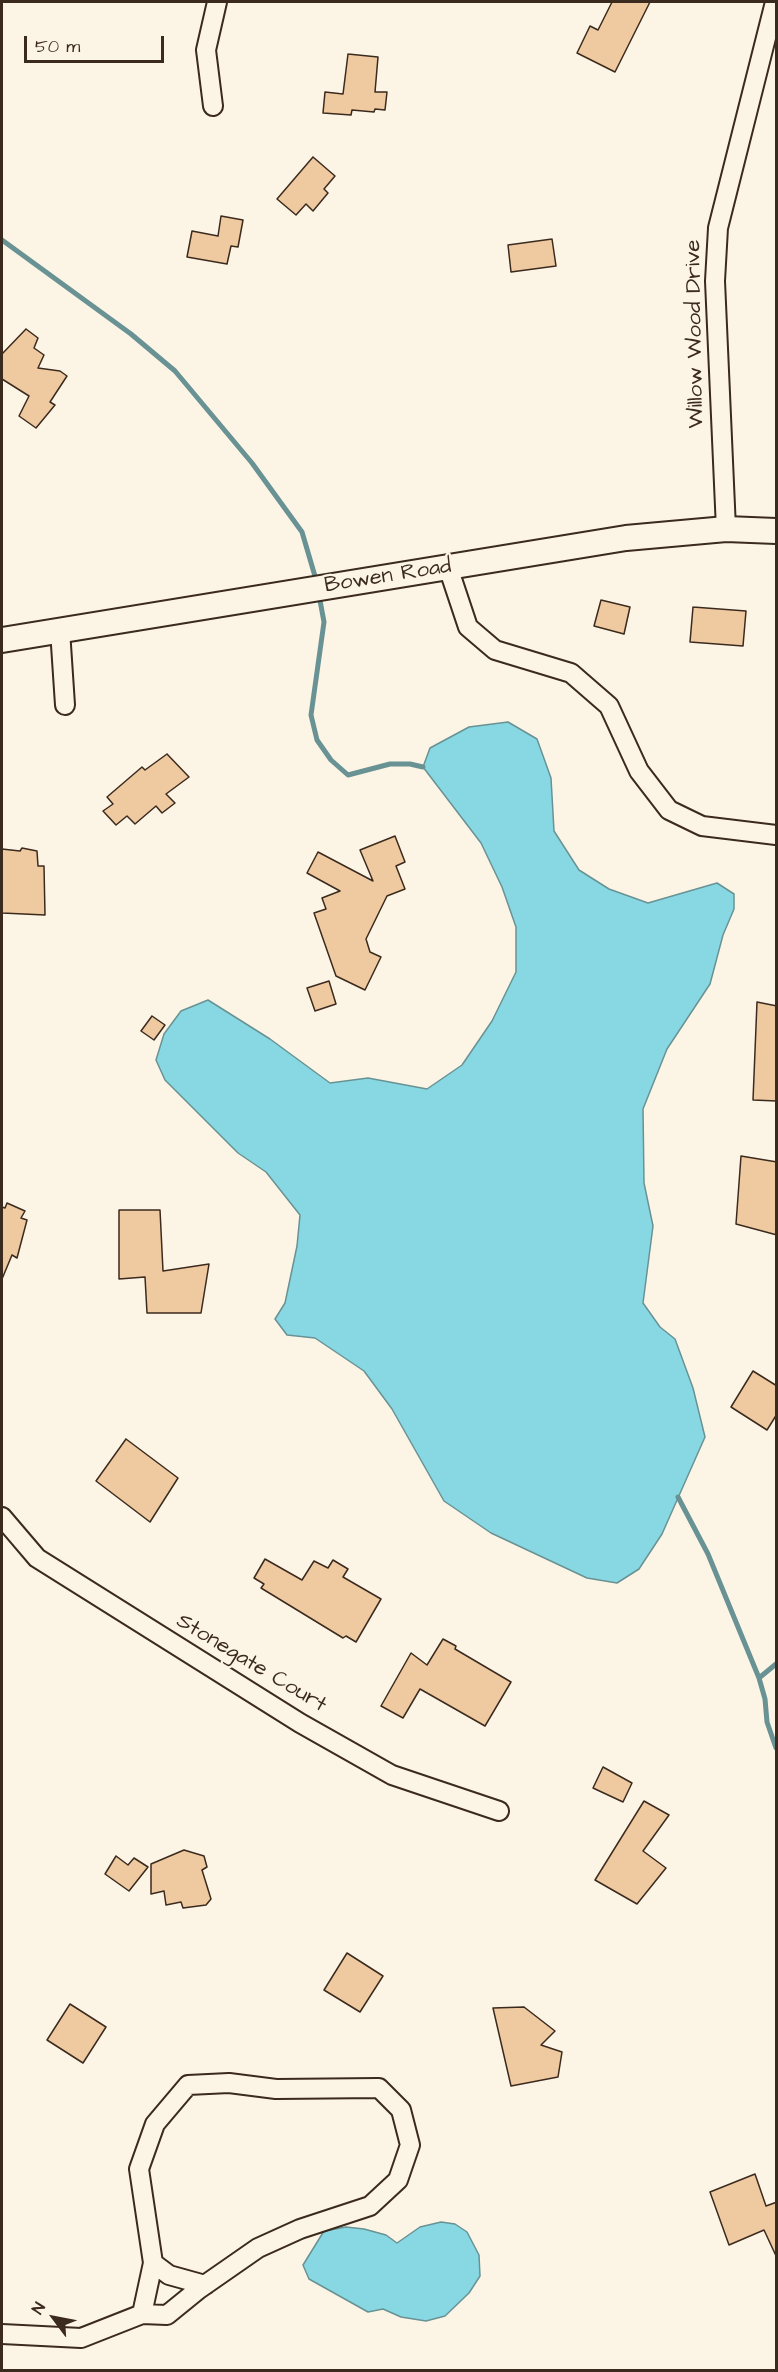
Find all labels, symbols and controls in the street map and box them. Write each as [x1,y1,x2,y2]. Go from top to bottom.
scale bar [27,24,166,62]
text: 50 m [35,34,80,59]
street label: Willow Wood Drive [681,240,711,428]
street label: Bowen Road [323,554,453,600]
street label: Stonegate Court [171,1609,331,1719]
north arrow [24,2288,84,2348]
text: N [27,2298,51,2319]

